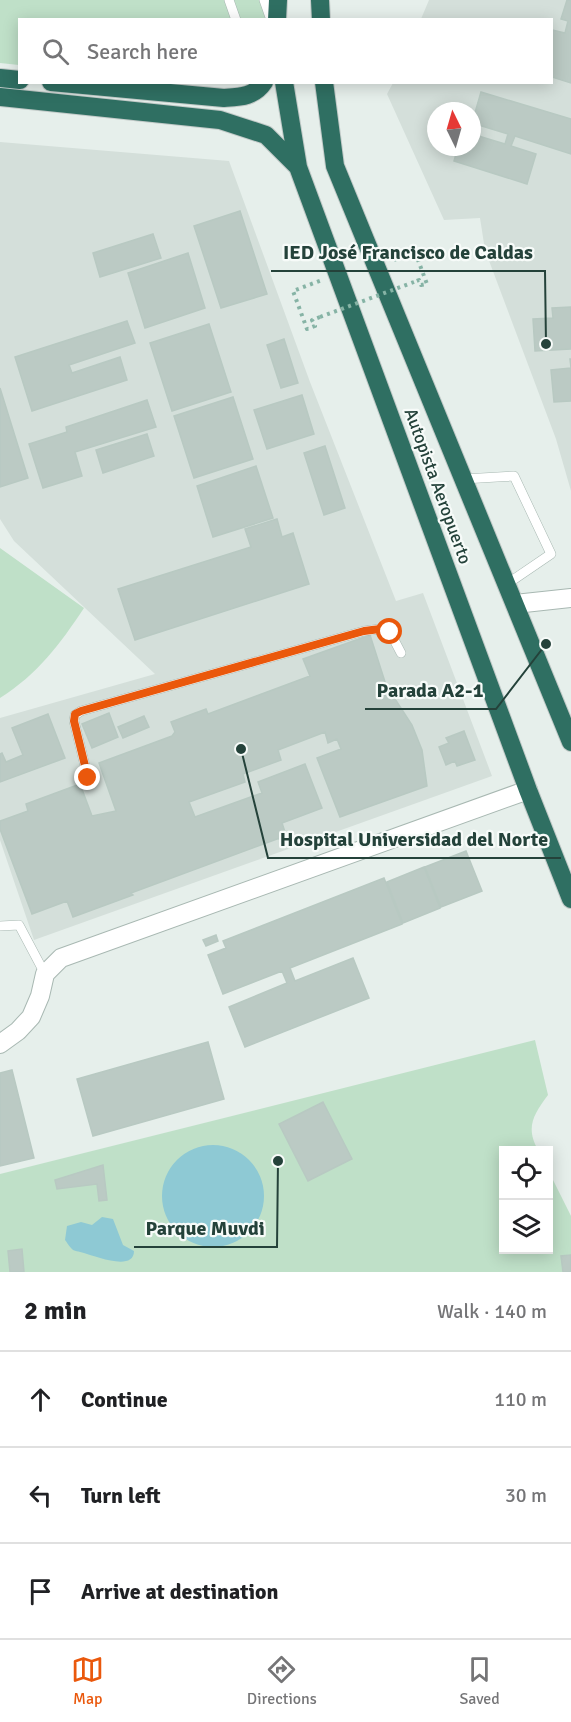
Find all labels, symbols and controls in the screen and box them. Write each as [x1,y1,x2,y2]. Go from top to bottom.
search box [18,18,553,84]
icon: search [39,35,72,68]
text: Search here [87,38,198,65]
north arrow [427,102,481,156]
callout: IED José Francisco de Caldas [271,233,545,271]
text: IED José Francisco de Caldas [283,240,533,265]
street label: Autopista Aeropuerto [400,405,476,567]
route start [376,618,402,644]
callout: Parada A2-1 [365,671,496,709]
text: Parada A2-1 [377,678,484,703]
route end [74,764,100,790]
callout: Hospital Universidad del Norte [268,820,561,858]
text: Hospital Universidad del Norte [280,827,548,852]
map controls [499,1146,553,1254]
button: locate [499,1146,553,1200]
button: layers [499,1200,553,1254]
callout: Parque Muvdi [134,1209,277,1247]
text: Parque Muvdi [145,1216,265,1241]
text: 2 min [24,1295,87,1327]
text: Walk · 140 m [437,1299,547,1324]
icon: ahead [24,1383,57,1416]
text: Continue [81,1386,168,1413]
text: 110 m [494,1387,547,1412]
icon: left [24,1479,57,1512]
text: Turn left [81,1482,161,1509]
text: 30 m [505,1483,547,1508]
icon: arrive [24,1575,57,1608]
text: Arrive at destination [81,1578,278,1605]
tab: Map [71,1653,104,1709]
tab: Directions [247,1653,317,1709]
tab: Saved [459,1653,500,1709]

